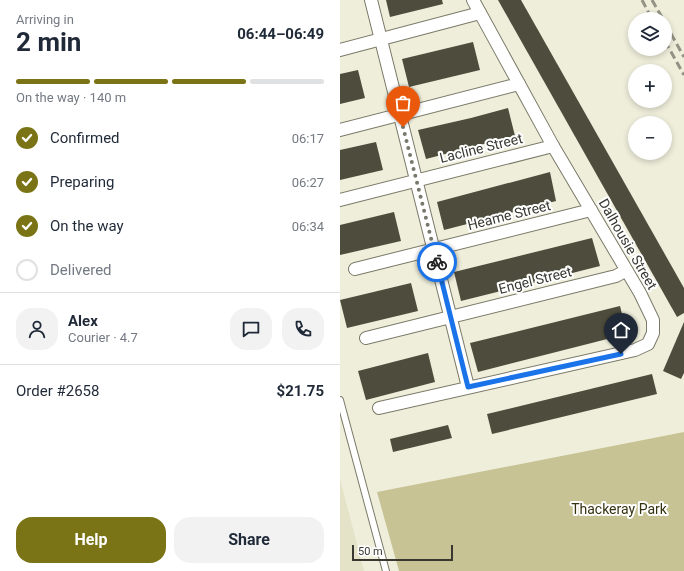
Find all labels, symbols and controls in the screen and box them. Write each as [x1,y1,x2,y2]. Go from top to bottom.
text: Arriving in [16,12,74,27]
map controls [628,12,672,160]
button: layers [628,12,672,56]
text: 06:44–06:49 [237,25,324,43]
text: 2 min [16,27,81,57]
button: + [628,64,672,108]
pin [386,86,420,127]
text: On the way · 140 m [16,90,126,105]
icon: bag [392,92,414,114]
button: − [628,116,672,160]
icon: check [16,127,38,149]
text: Confirmed [50,129,120,147]
street label: Lacline Street [438,130,525,166]
text: 06:17 [292,131,324,146]
icon: check [16,171,38,193]
text: Preparing [50,173,114,191]
text: 06:27 [292,175,324,190]
street label: Dalhousie Street [596,196,661,293]
street label: Heame Street [466,197,553,233]
icon: check [16,215,38,237]
text: On the way [50,217,124,235]
text: 06:34 [292,219,324,234]
courier [417,242,457,282]
icon: bike [426,251,448,273]
text: Delivered [50,261,112,279]
street label: Engel Street [497,263,574,297]
button: person [16,308,58,350]
button: chat [230,308,272,350]
button: phone [282,308,324,350]
text: Alex [68,312,98,330]
pin [604,313,638,354]
icon: home [610,319,632,341]
text: Courier · 4.7 [68,330,138,345]
text: Order #2658 [16,382,99,400]
text: $21.75 [277,382,324,400]
park label: Thackeray Park [571,501,668,517]
button: Help [16,517,166,563]
button: Share [174,517,324,563]
scale bar [352,543,453,562]
text: 50 m [358,545,383,558]

